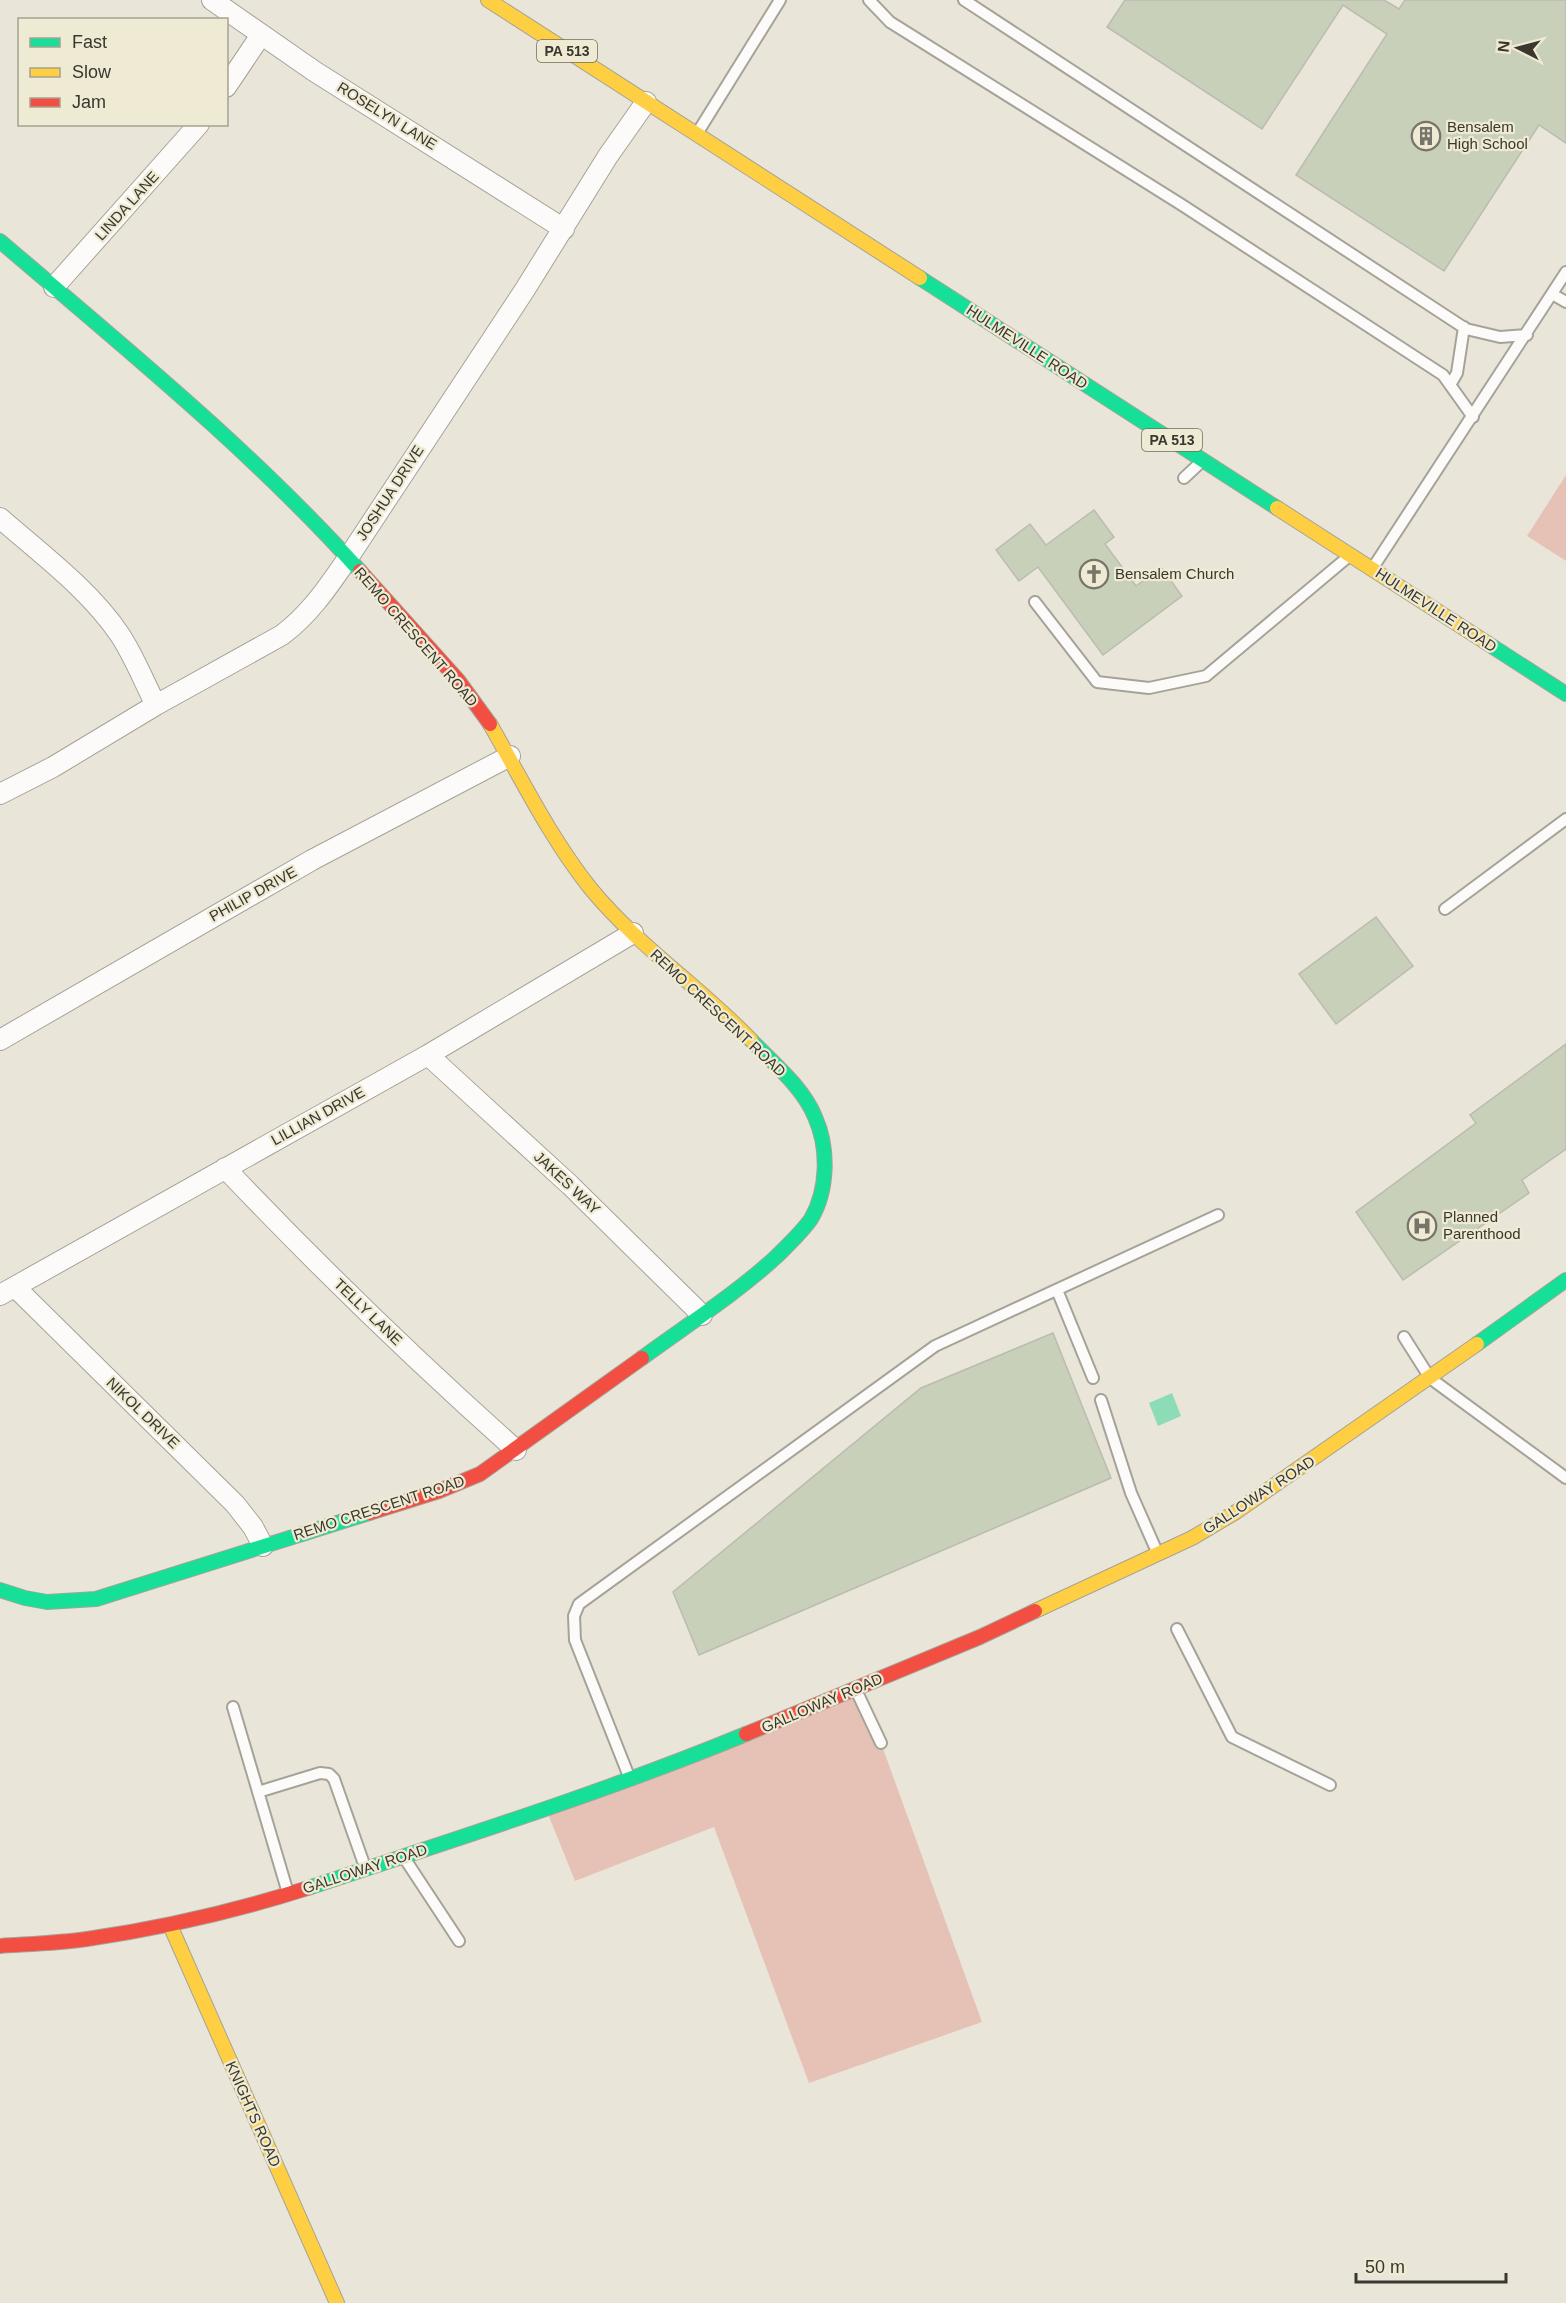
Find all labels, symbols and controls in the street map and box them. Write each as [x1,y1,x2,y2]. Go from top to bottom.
legend [18,18,228,126]
north arrow [1488,18,1548,78]
text: Fast [72,32,107,52]
road number: PA 513 [537,40,597,62]
text: N [1495,40,1513,53]
text: Slow [72,62,112,82]
street label: ROSELYN LANE [334,78,440,153]
text: Jam [72,92,106,112]
place label: Bensalem High School [1447,118,1528,152]
building icon: Bensalem High School [1410,120,1442,152]
street label: LINDA LANE [91,168,162,244]
street label: HULMEVILLE ROAD [964,301,1091,392]
road number: PA 513 [1142,429,1202,451]
street label: JOSHUA DRIVE [352,442,427,543]
church icon: Bensalem Church [1078,558,1110,590]
street label: REMO CRESCENT ROAD [351,564,482,710]
street label: HULMEVILLE ROAD [1373,564,1500,655]
place label: Bensalem Church [1115,565,1234,582]
street label: PHILIP DRIVE [206,863,299,925]
street label: REMO CRESCENT ROAD [647,945,790,1080]
street label: LILLIAN DRIVE [268,1083,367,1148]
street label: JAKES WAY [531,1148,604,1218]
place label: Planned Parenthood [1443,1208,1521,1242]
hospital icon: Planned Parenthood [1406,1210,1438,1242]
street label: TELLY LANE [331,1275,406,1348]
street label: NIKOL DRIVE [103,1374,183,1452]
street label: GALLOWAY ROAD [1200,1452,1318,1537]
street label: REMO CRESCENT ROAD [291,1472,467,1543]
street label: GALLOWAY ROAD [759,1669,885,1736]
street label: GALLOWAY ROAD [301,1840,429,1897]
street label: KNIGHTS ROAD [222,2058,285,2170]
scale bar [1356,2246,1506,2284]
text: 50 m [1365,2257,1405,2277]

